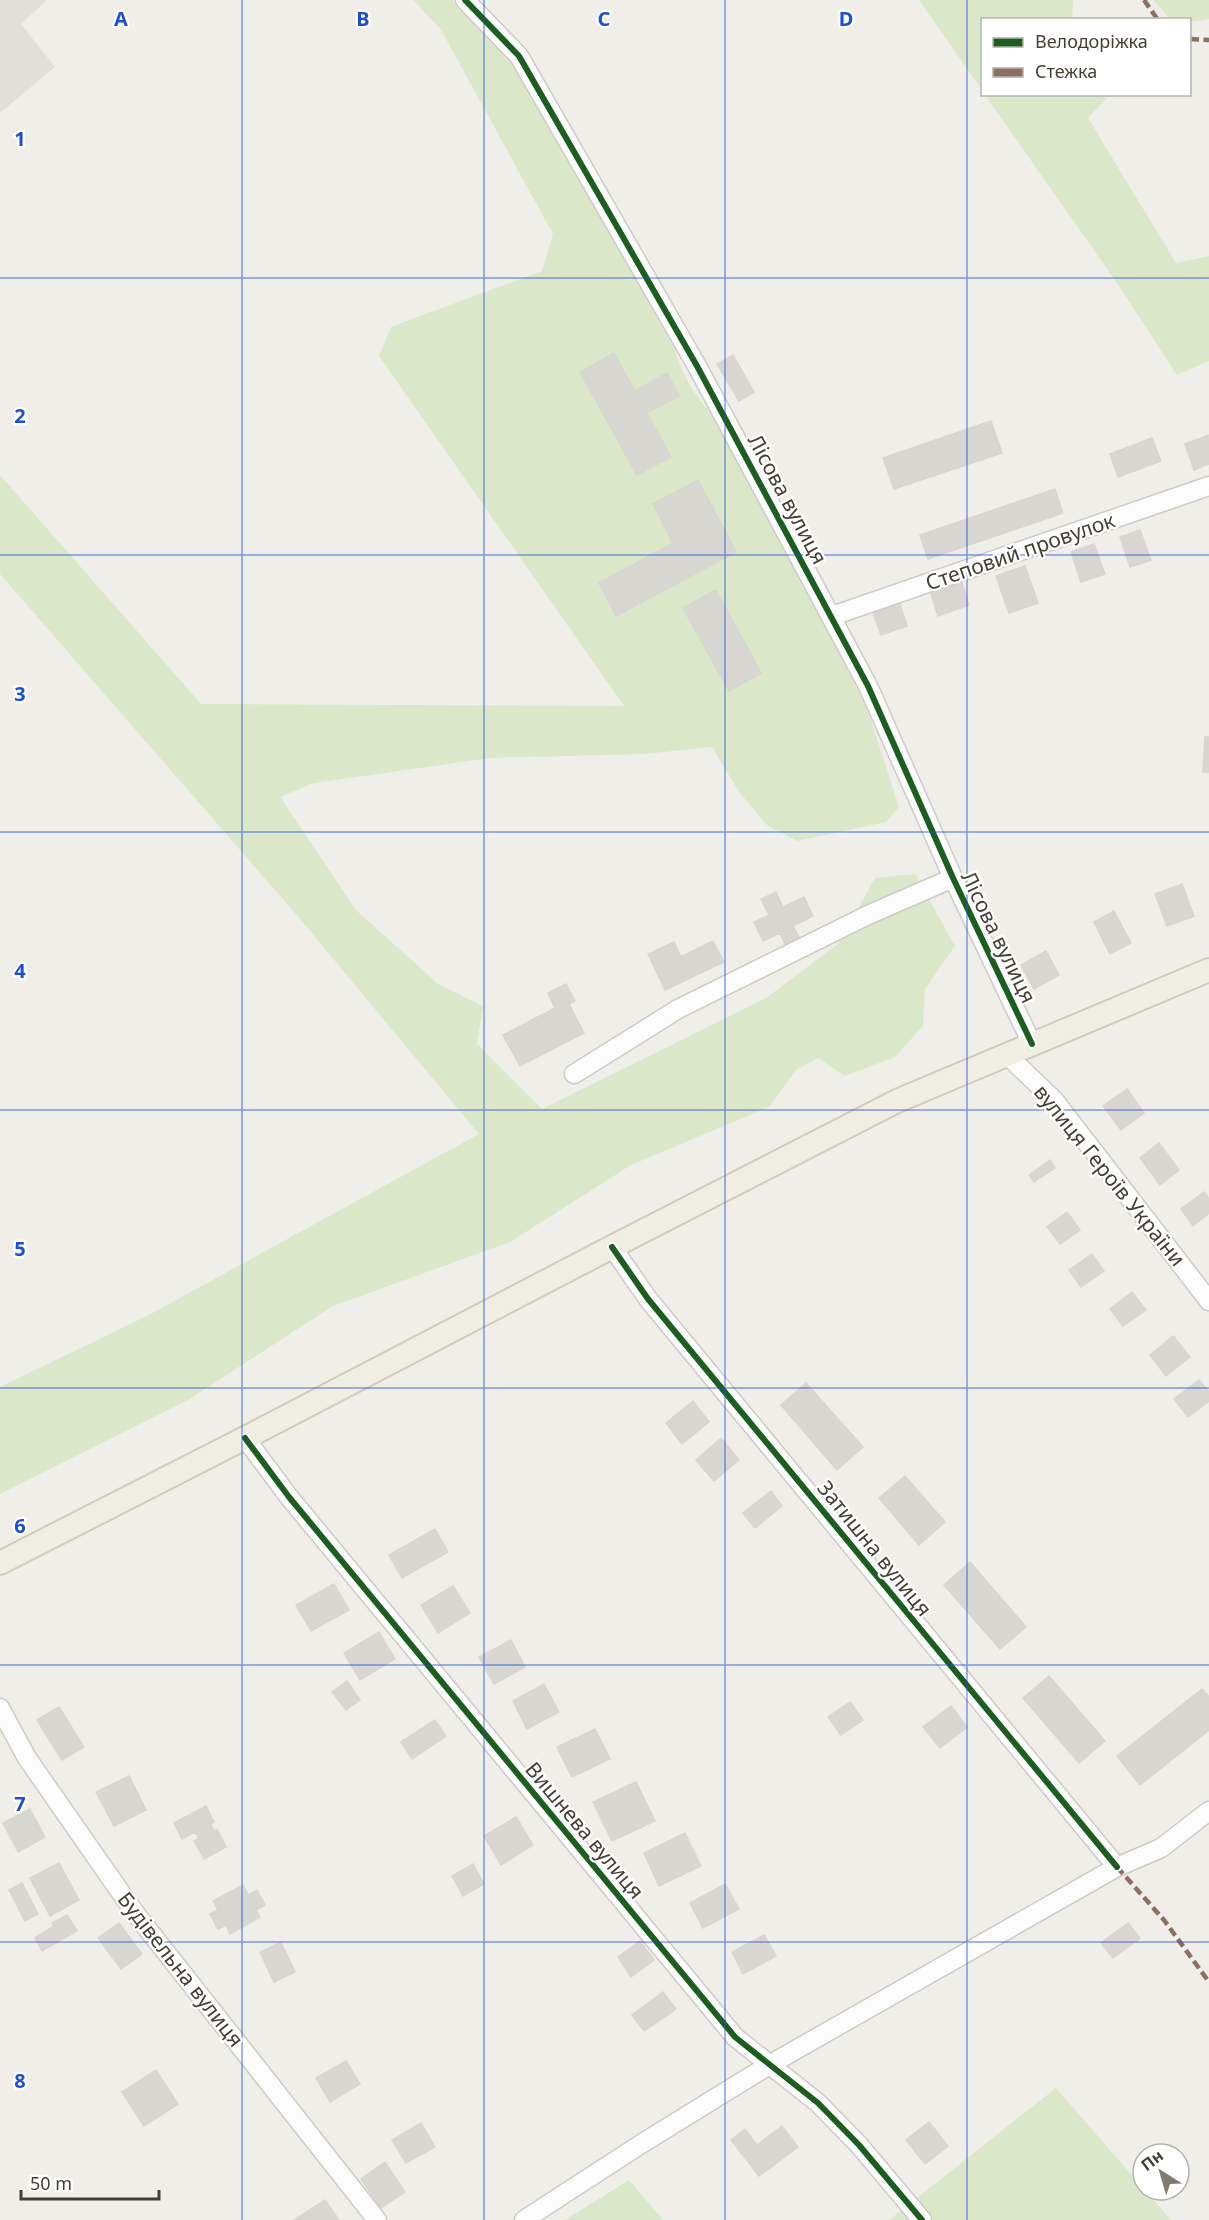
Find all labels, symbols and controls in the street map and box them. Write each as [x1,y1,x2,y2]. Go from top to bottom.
text: A [114,5,128,32]
text: B [356,5,370,32]
text: C [598,5,611,32]
text: D [839,5,853,32]
legend [981,18,1191,96]
text: Велодоріжка [1035,29,1148,53]
text: Стежка [1035,59,1097,83]
text: 1 [14,125,26,152]
text: 2 [14,402,26,429]
street label: Лісова вулиця [742,429,834,569]
street label: Степовий провулок [922,505,1118,597]
text: 3 [14,680,26,707]
street label: Лісова вулиця [955,866,1043,1008]
text: 4 [14,957,26,984]
street label: вулиця Героїв України [1028,1078,1192,1272]
text: 5 [14,1235,26,1262]
street label: Затишна вулиця [812,1474,938,1622]
text: 6 [14,1512,26,1539]
street label: Вишнева вулиця [519,1756,651,1904]
text: 7 [14,1790,26,1817]
street label: Будівельна вулиця [112,1886,250,2052]
text: 8 [14,2067,26,2094]
north arrow [1131,2142,1191,2202]
text: Пн [1136,2144,1168,2176]
scale bar [21,2163,159,2201]
text: 50 m [30,2171,72,2195]

